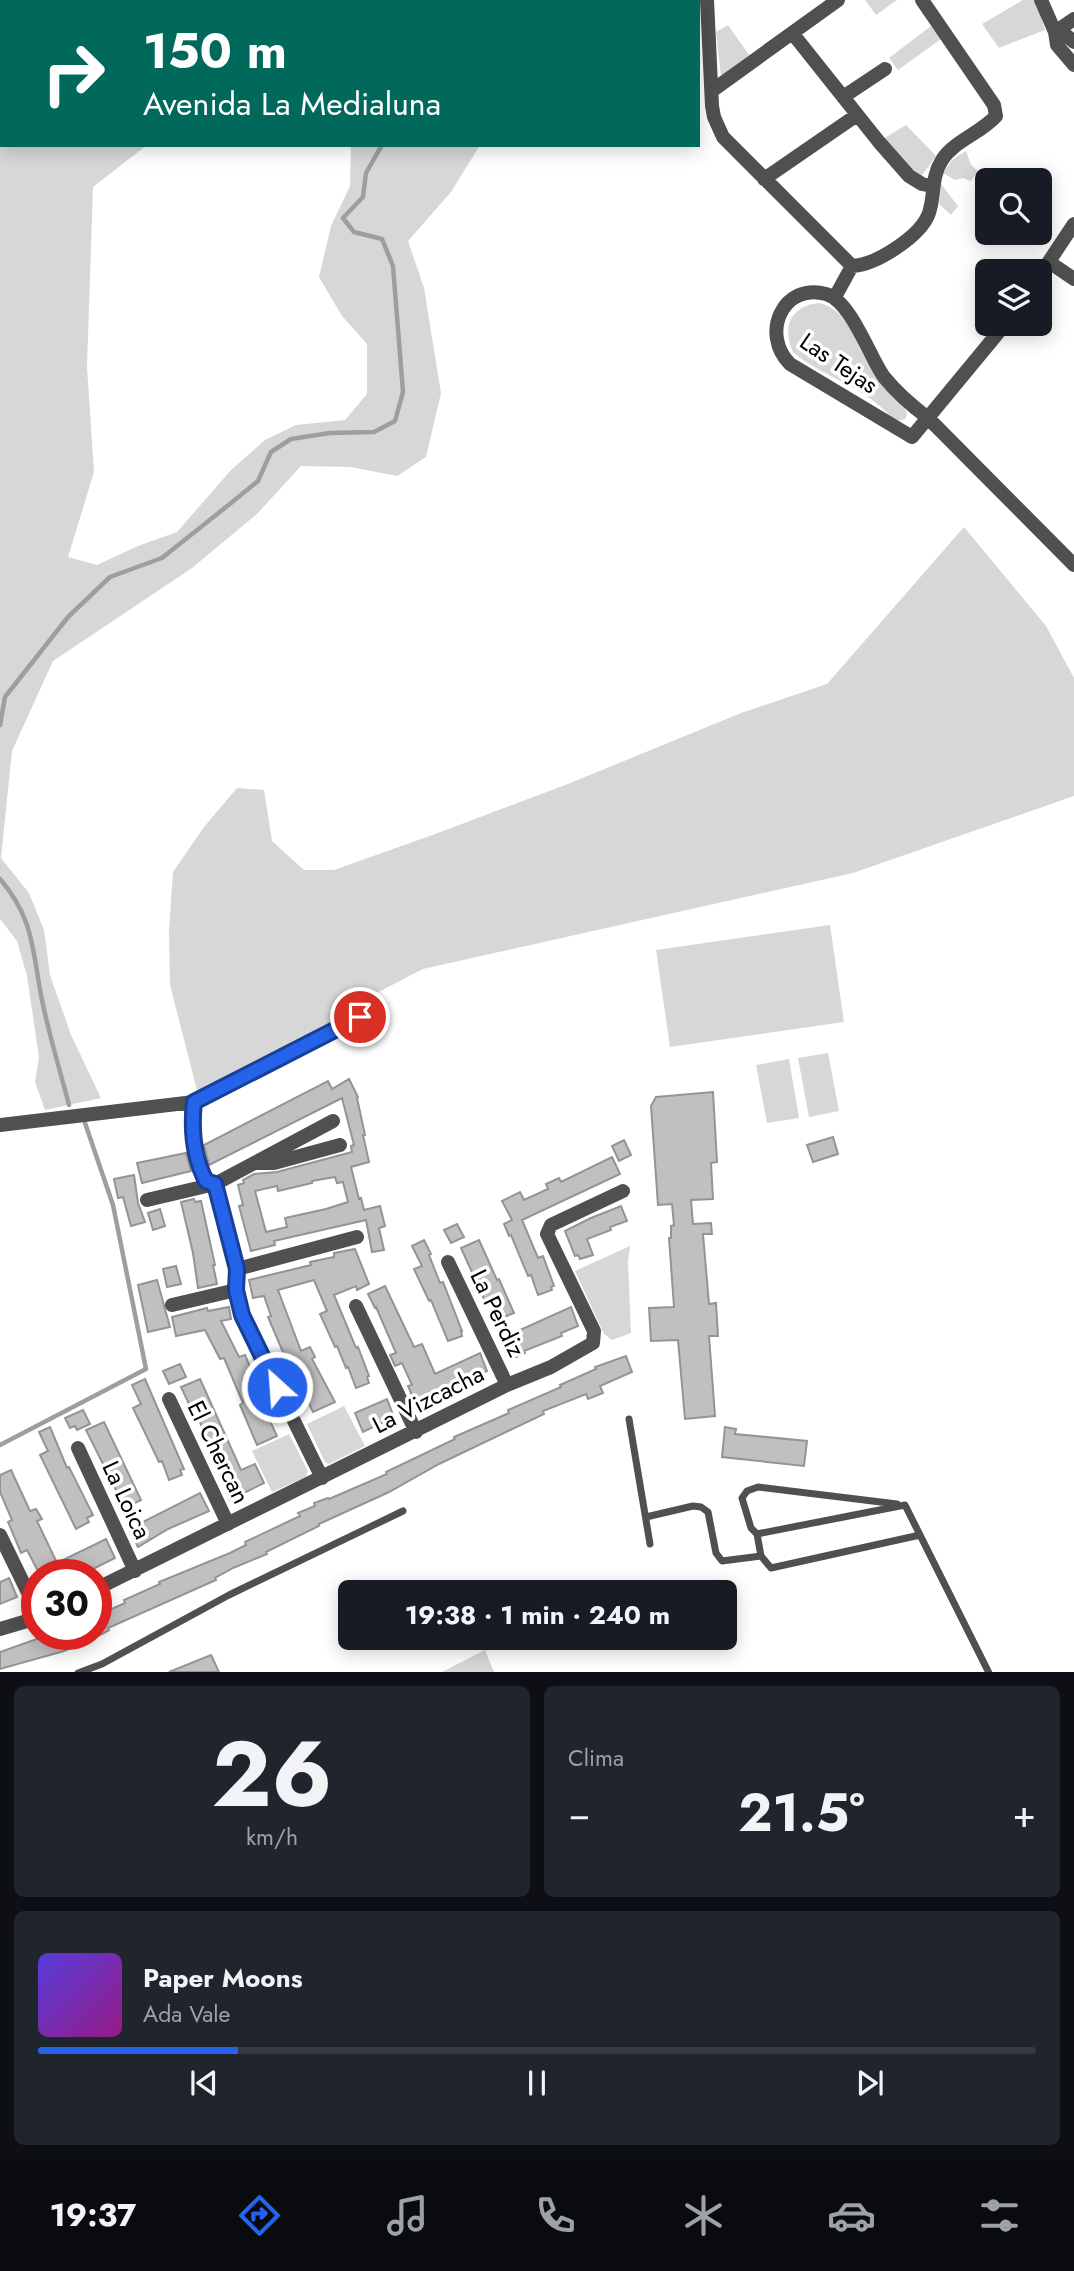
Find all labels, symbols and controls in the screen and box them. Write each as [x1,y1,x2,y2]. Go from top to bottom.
text: 150 m [143,16,287,86]
icon: right [28,28,119,119]
text: Avenida La Medialuna [143,81,441,127]
map controls [975,168,1052,336]
button: search [975,168,1052,245]
button: layers [975,259,1052,336]
street label: Las Tejas [793,324,885,402]
pin [330,987,390,1047]
icon: arrive [341,998,379,1036]
street label: La Perdiz [462,1263,534,1363]
position arrow [240,1350,314,1424]
street label: La Vizcacha [366,1356,490,1442]
street label: El Chercan [179,1395,259,1509]
street label: La Loica [94,1455,160,1545]
speed limit sign: 30 [21,1559,112,1650]
text: 19:38 · 1 min · 240 m [405,1596,670,1634]
text: 26 [212,1709,332,1840]
text: Clima [568,1741,624,1775]
text: 21.5° [738,1775,865,1851]
text: − [568,1786,590,1841]
text: + [1013,1786,1036,1841]
text: km/h [246,1820,298,1854]
text: Paper Moons [143,1959,303,1997]
text: Ada Vale [143,1997,230,2031]
icon: previous [185,2064,223,2102]
icon: pause [518,2064,556,2102]
icon: next [851,2064,889,2102]
icon: directions [235,2191,284,2240]
icon: music [383,2191,432,2240]
icon: phone [531,2191,580,2240]
icon: climate [679,2191,728,2240]
icon: car [827,2191,876,2240]
icon: filters [975,2191,1024,2240]
text: 19:37 [50,2192,136,2238]

